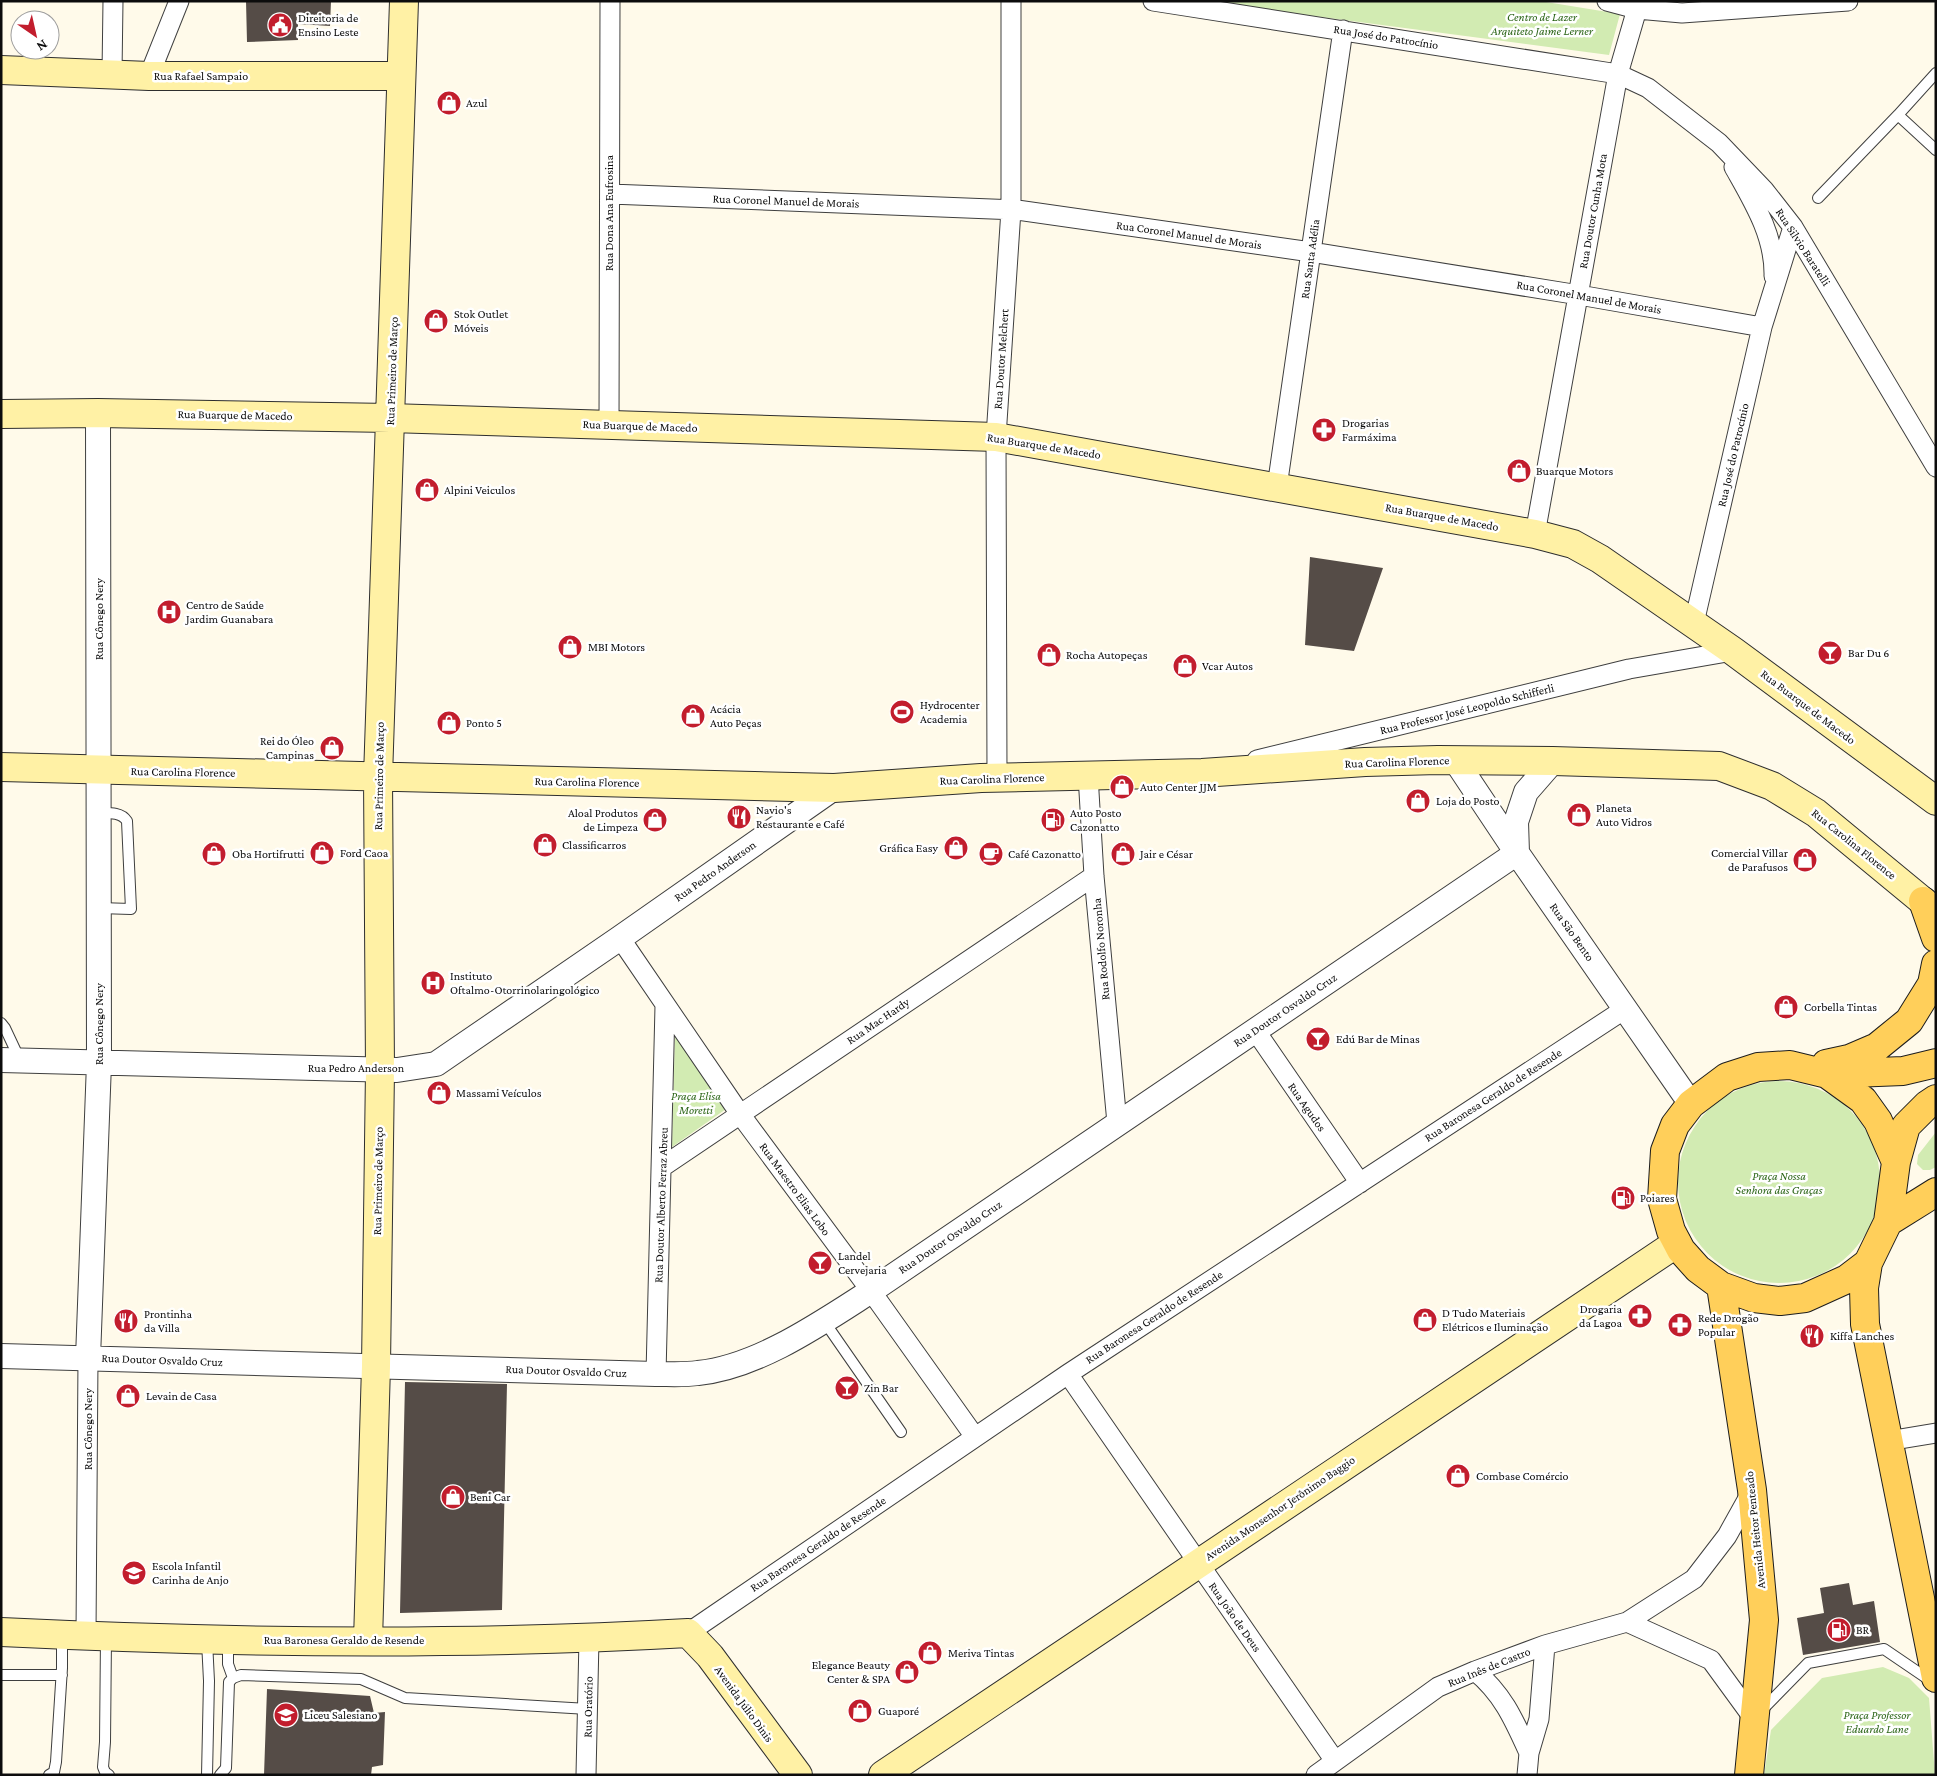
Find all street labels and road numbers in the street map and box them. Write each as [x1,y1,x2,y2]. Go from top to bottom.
street label: Rua José do Patrocínio [1333,22,1439,52]
street label: Rua Rafael Sampaio [154,69,248,83]
street label: Rua Doutor Cunha Mota [1576,152,1610,270]
street label: Rua Dona Ana Eufrosina [602,155,616,271]
street label: Rua Coronel Manuel de Morais [712,191,860,211]
street label: Rua Silvio Baratelli [1773,206,1833,288]
street label: Rua Coronel Manuel de Morais [1115,218,1263,252]
street label: Rua Santa Adélia [1297,218,1323,300]
street label: Rua Coronel Manuel de Morais [1515,277,1663,317]
street label: Rua Doutor Melchert [991,307,1012,410]
street label: Rua Primeiro de Março [383,316,401,426]
street label: Rua José do Patrocínio [1714,402,1752,508]
street label: Rua Buarque de Macedo [177,407,293,423]
street label: Rua Buarque de Macedo [582,417,698,435]
street label: Rua Buarque de Macedo [986,430,1102,462]
street label: Rua Buarque de Macedo [1384,500,1500,534]
street label: Rua Cônego Nery [92,577,106,660]
street label: Rua Buarque de Macedo [1758,667,1858,747]
street label: Rua Professor José Leopoldo Schifferli [1378,681,1556,737]
street label: Rua Primeiro de Março [371,722,387,830]
street label: Rua Carolina Florence [1344,753,1450,771]
street label: Rua Carolina Florence [131,764,235,780]
street label: Rua Carolina Florence [939,770,1045,788]
street label: Rua Carolina Florence [535,774,639,790]
street label: Rua Carolina Florence [1809,806,1899,882]
street label: Rua Pedro Anderson [671,837,759,904]
street label: Rua Rodolfo Noronha [1090,897,1112,1001]
street label: Rua São Bento [1547,900,1597,964]
street label: Rua Doutor Osvaldo Cruz [1231,970,1339,1050]
street label: Rua Cônego Nery [92,982,106,1065]
street label: Rua Mac Hardy [844,995,912,1047]
street label: Rua Baronesa Geraldo de Resende [1422,1045,1564,1145]
street label: Rua Pedro Anderson [308,1061,405,1075]
street label: Rua Agudos [1285,1080,1329,1134]
street label: Rua Doutor Alberto Ferraz Abreu [651,1126,671,1283]
street label: Rua Primeiro de Março [370,1127,386,1235]
street label: Rua Maestro Elias Lobo [756,1140,834,1238]
street label: Rua Doutor Osvaldo Cruz [896,1197,1004,1277]
street label: Rua Baronesa Geraldo de Resende [1083,1267,1225,1367]
street label: Rua Doutor Osvaldo Cruz [101,1351,223,1369]
street label: Rua Doutor Osvaldo Cruz [505,1362,627,1380]
street label: Rua Cônego Nery [81,1387,95,1470]
street label: Avenida Monsenhor Jerônimo Baggio [1202,1452,1358,1563]
street label: Avenida Heitor Penteado [1742,1470,1768,1589]
street label: Rua Baronesa Geraldo de Resende [747,1493,889,1595]
street label: Rua João de Deus [1206,1579,1264,1655]
street label: Rua Baronesa Geraldo de Resende [264,1633,424,1647]
street label: Rua Inês de Castro [1446,1644,1532,1690]
street label: Avenida Júlio Dinis [712,1663,777,1745]
street label: Rua Oratório [580,1676,596,1738]

